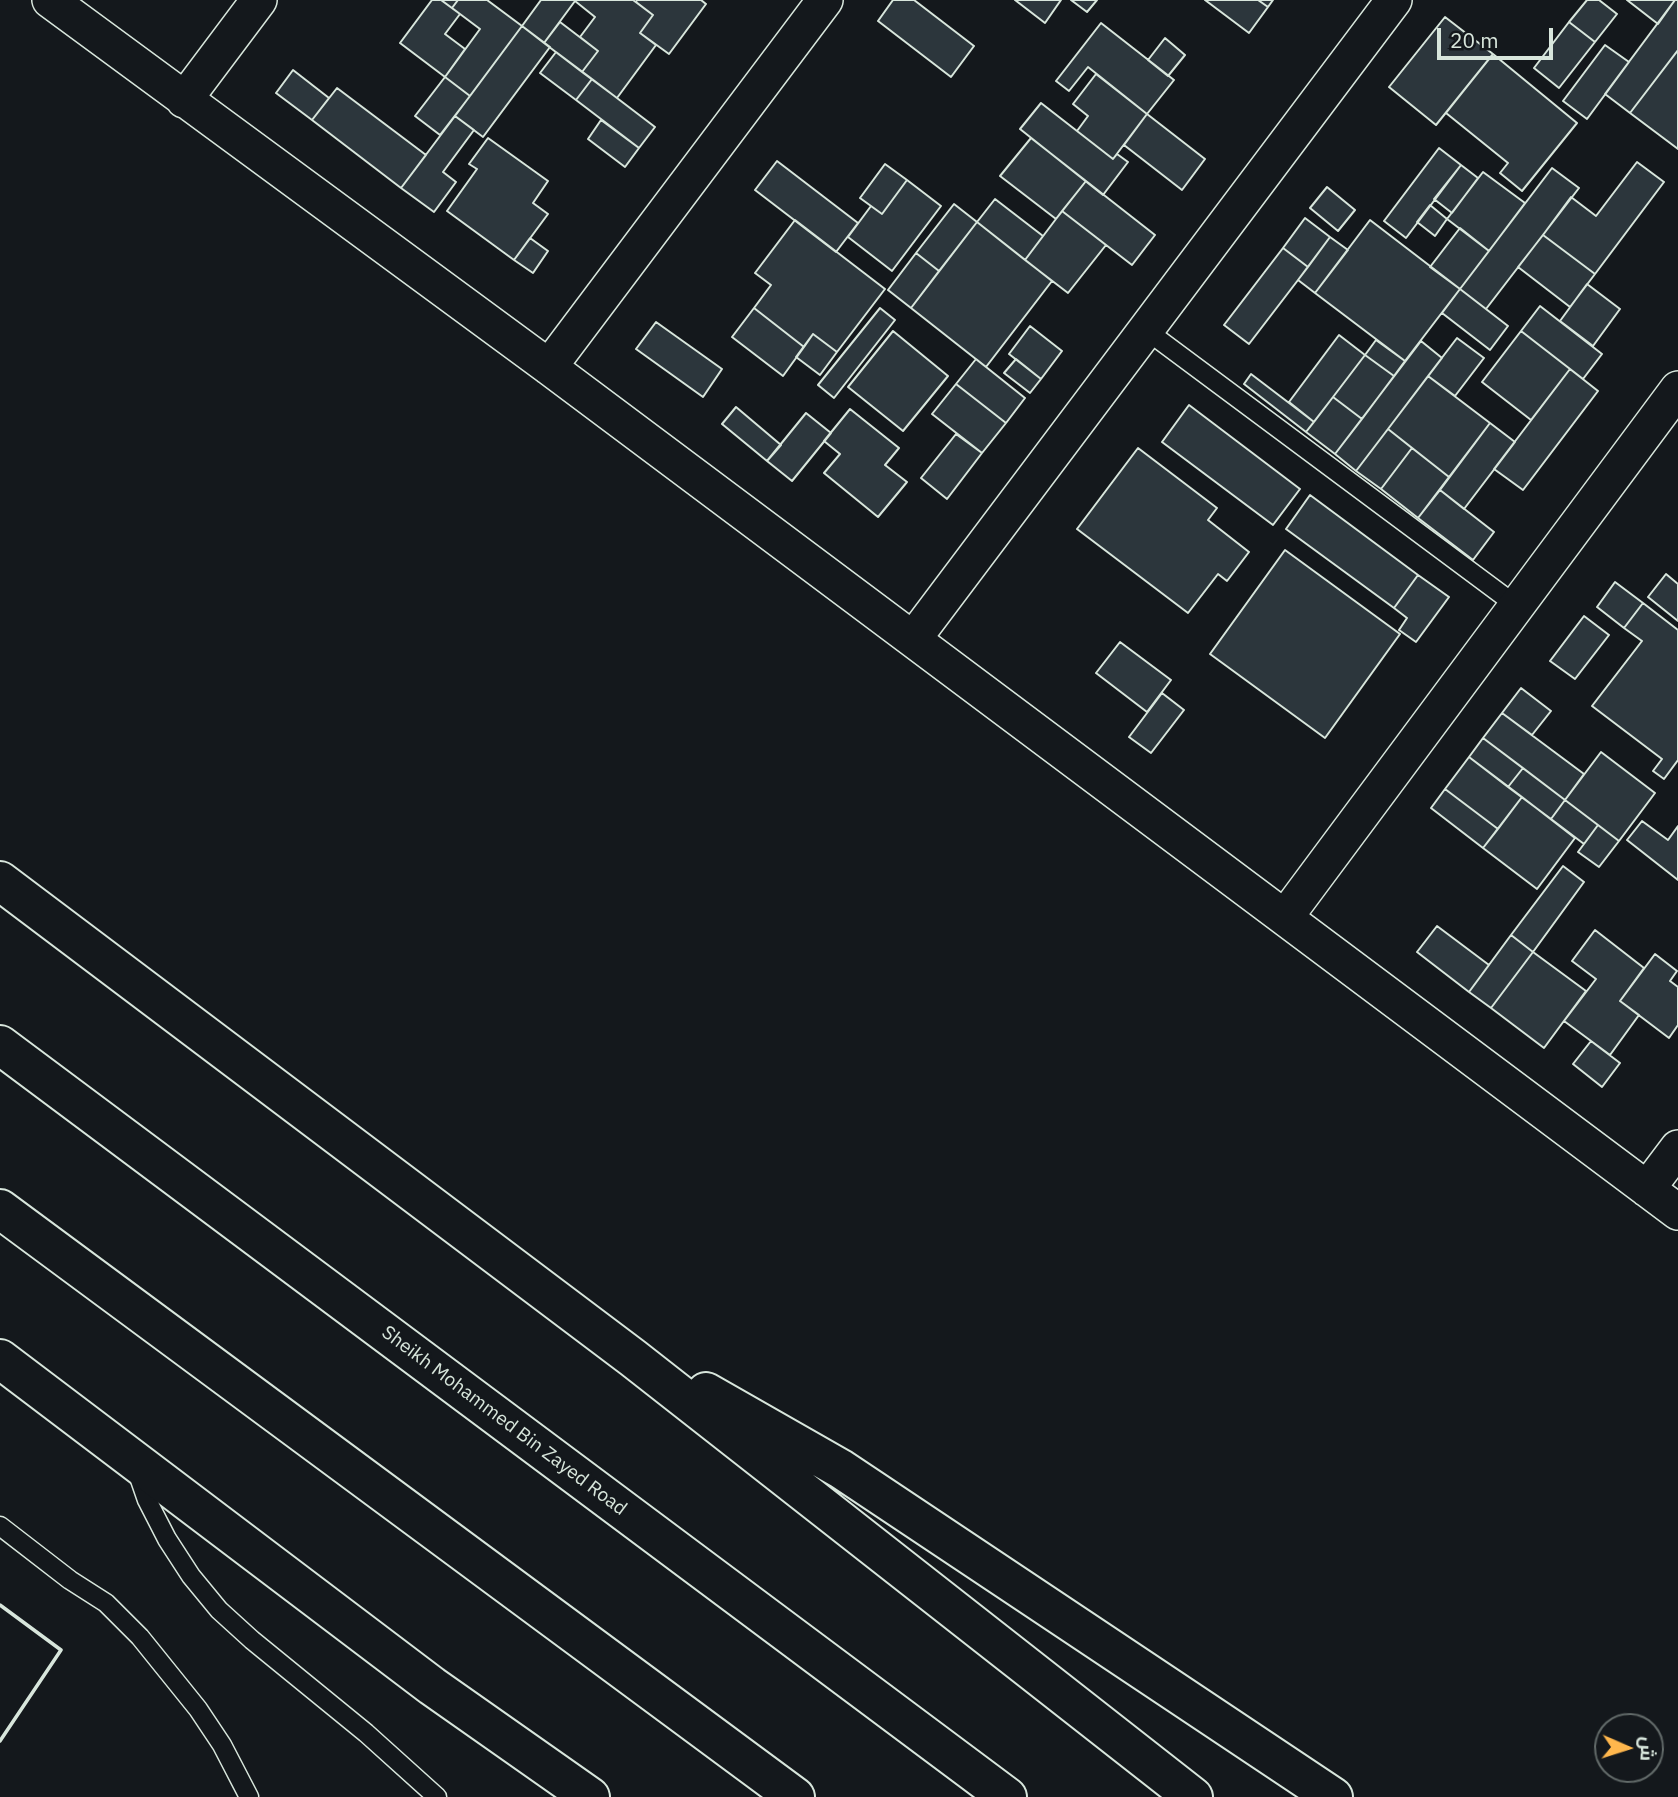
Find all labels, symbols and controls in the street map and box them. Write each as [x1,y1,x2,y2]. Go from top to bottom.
scale bar [1440,14,1556,58]
text: 20 m [1450,26,1499,54]
street label: Sheikh Mohammed Bin Zayed Road [377,1321,631,1521]
north arrow [1594,1713,1664,1783]
text: ش [1635,1736,1661,1762]

